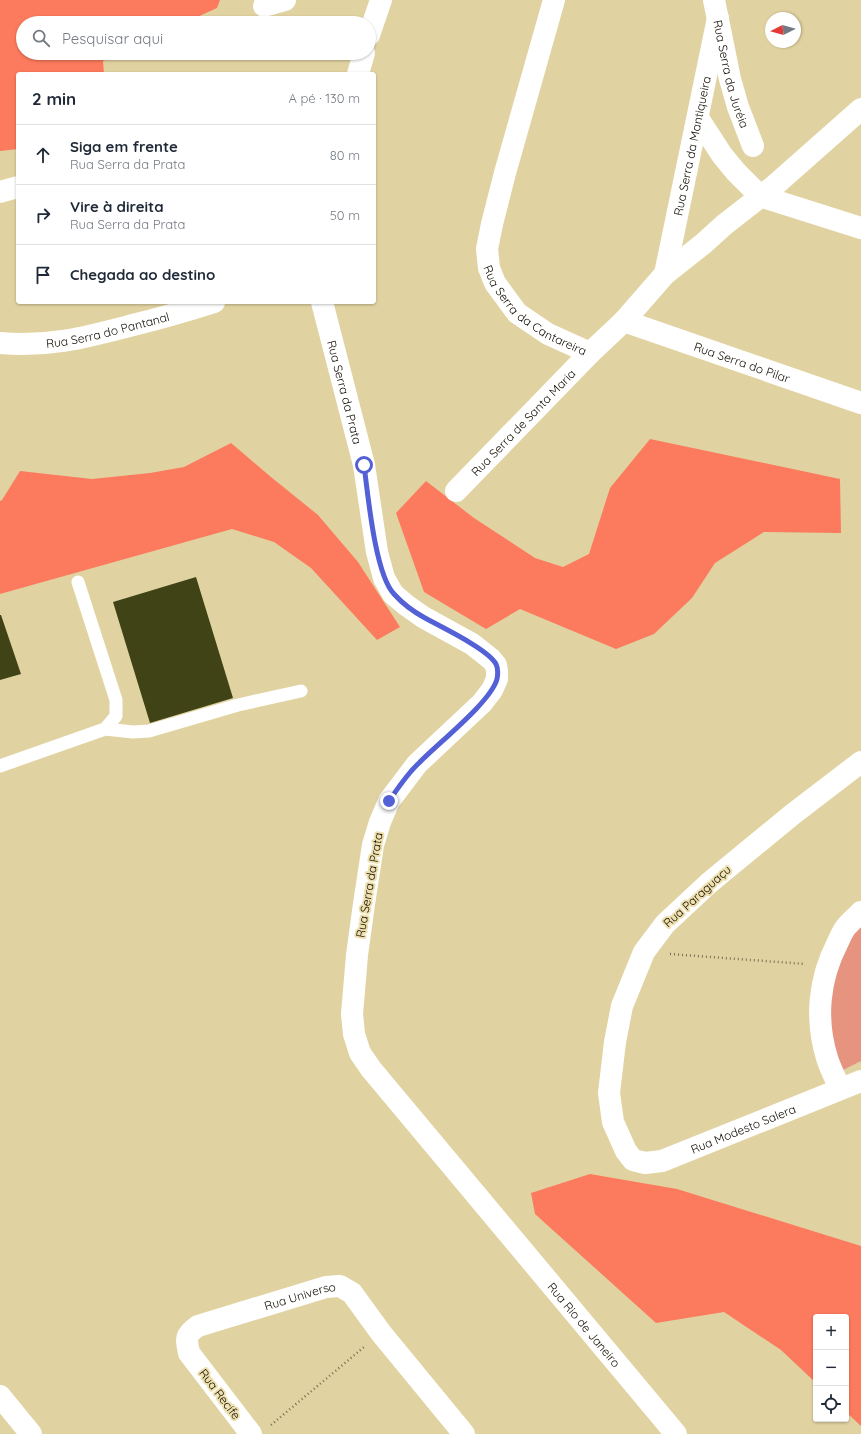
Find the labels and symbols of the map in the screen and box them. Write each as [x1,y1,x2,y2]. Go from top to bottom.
north arrow [765,12,801,48]
street label: Rua Serra da Juréia [711,19,753,130]
street label: Rua Serra da Mantiqueira [670,74,713,217]
street label: Rua Serra da Cantareira [481,263,589,358]
street label: Rua Serra do Pantanal [45,308,171,350]
street label: Rua Serra do Pilar [692,338,793,386]
street label: Rua Serra da Prata [325,339,366,446]
street label: Rua Serra de Santa Maria [468,366,578,479]
route start [355,456,373,474]
route end [380,792,398,810]
street label: Rua Serra da Prata [352,831,386,939]
street label: Rua Paraguaçu [660,862,734,930]
street label: Rua Modesto Salera [688,1101,798,1156]
street label: Rua Universo [262,1279,336,1313]
street label: Rua Rio de Janeiro [545,1279,624,1370]
street label: Rua Recife [196,1366,244,1422]

